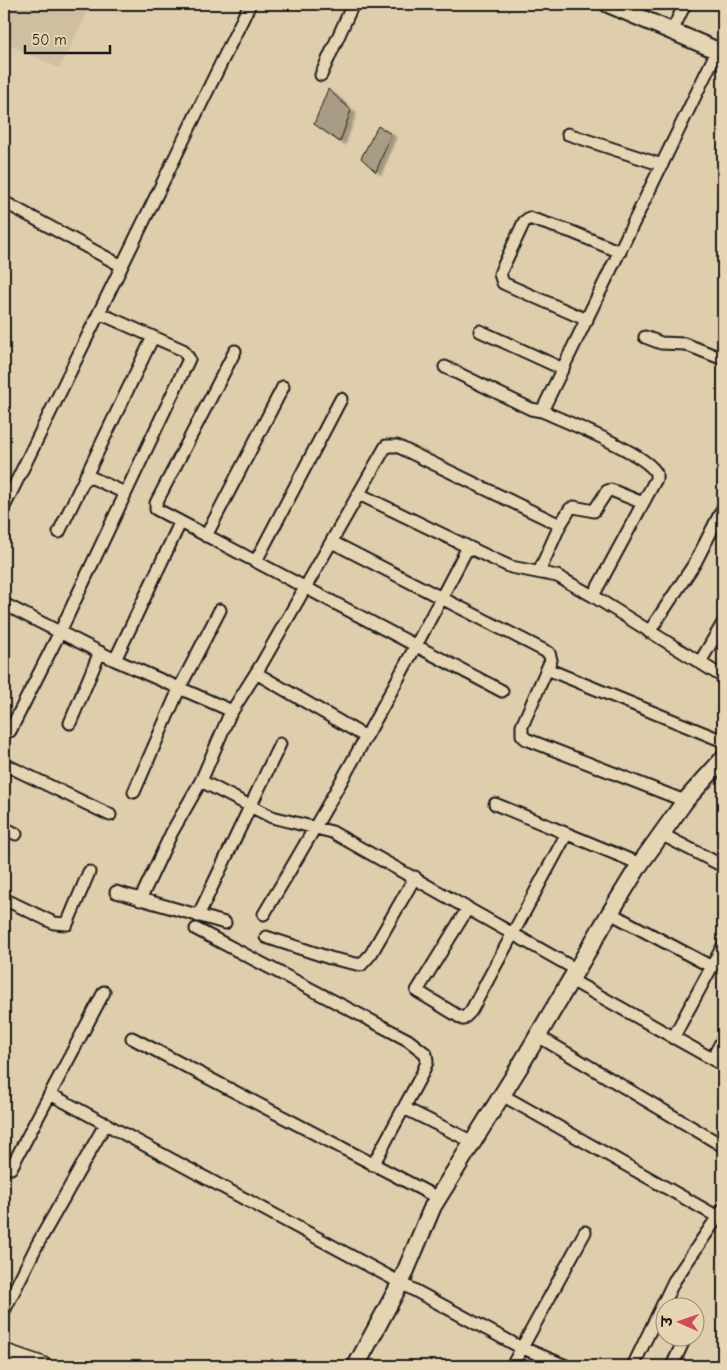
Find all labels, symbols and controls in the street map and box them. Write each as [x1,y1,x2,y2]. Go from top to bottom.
scale bar [25,22,110,54]
text: 50 m [32,31,67,49]
north arrow [654,1298,704,1348]
text: उ [659,1315,676,1329]

